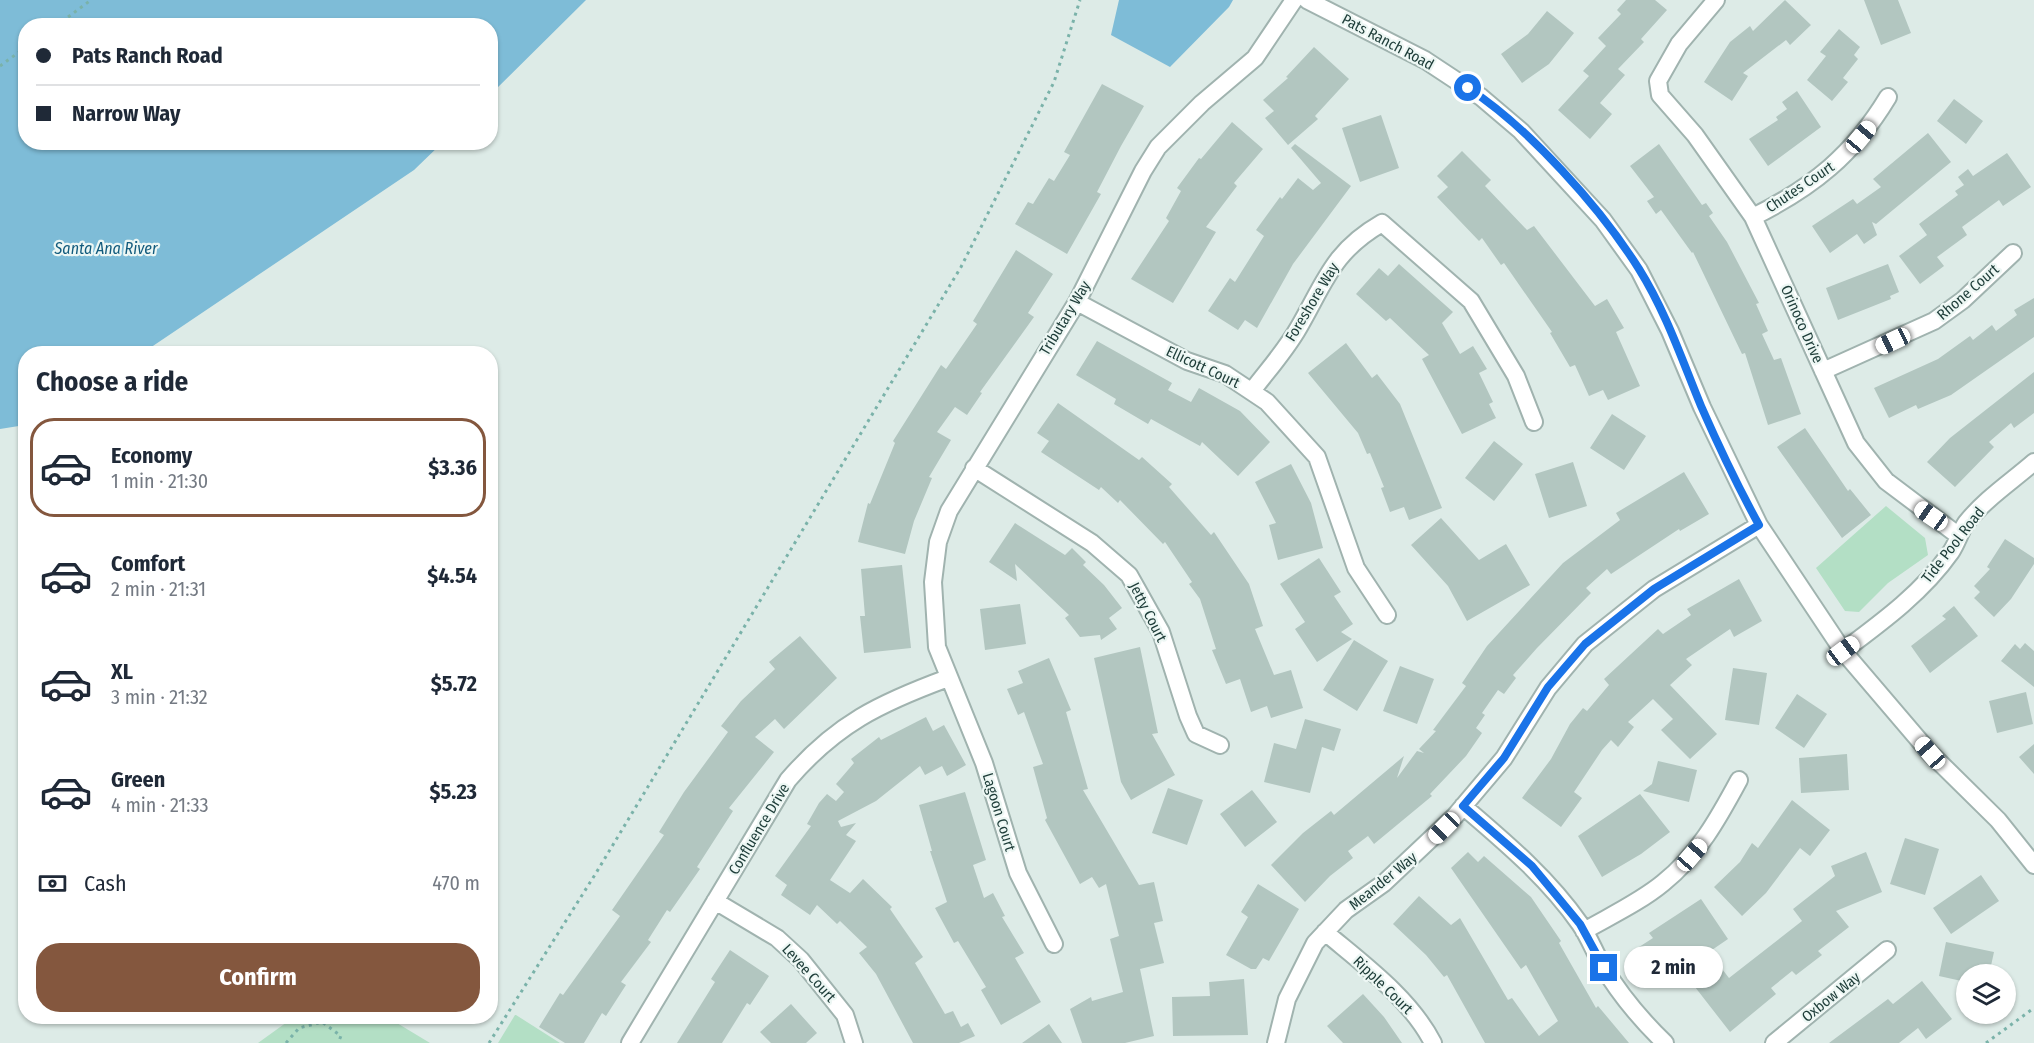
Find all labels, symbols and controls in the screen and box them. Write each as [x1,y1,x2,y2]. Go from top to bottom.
street label: Pats Ranch Road [1339,10,1437,74]
text: Pats Ranch Road [72,42,223,69]
route start [1454,74,1481,101]
text: Narrow Way [72,100,180,127]
car [1843,117,1879,157]
street label: Chutes Court [1762,158,1838,216]
water label: Santa Ana River [54,239,158,258]
street label: Foreshore Way [1281,259,1343,345]
street label: Rhone Court [1933,260,2003,324]
street label: Tributary Way [1036,277,1094,358]
street label: Orinoco Drive [1777,282,1827,366]
car [1873,325,1913,357]
street label: Ellicott Court [1163,342,1243,392]
text: Choose a ride [36,366,188,398]
icon: car [39,441,93,495]
text: Economy [111,442,192,469]
text: $3.36 [428,454,477,481]
text: 1 min · 21:30 [111,469,208,493]
car [1911,498,1951,534]
street label: Tide Pool Road [1918,503,1988,587]
icon: car [39,549,93,603]
text: Comfort [111,550,185,577]
text: $4.54 [427,562,477,589]
text: 2 min · 21:31 [111,577,206,601]
street label: Jetty Court [1125,579,1171,645]
car [1823,633,1863,669]
icon: car [39,657,93,711]
text: XL [111,658,133,685]
text: $5.72 [431,670,477,697]
text: 3 min · 21:32 [111,685,208,709]
car [1911,734,1949,772]
icon: car [39,765,93,819]
text: Green [111,766,165,793]
street label: Lagoon Court [979,771,1019,853]
text: $5.23 [430,778,477,805]
street label: Confluence Drive [725,780,793,878]
text: 4 min · 21:33 [111,793,209,817]
car [1425,809,1463,847]
car [1673,836,1711,874]
street label: Meander Way [1345,848,1421,914]
icon: cash [36,867,69,900]
text: Cash [84,870,127,897]
text: 470 m [432,871,480,895]
street label: Levee Court [778,940,840,1006]
button: Confirm [36,943,480,1012]
callout: 2 min [1625,947,1724,989]
street label: Ripple Court [1349,952,1417,1018]
route end [1590,954,1617,981]
text: 2 min [1651,955,1696,979]
map controls [1956,964,2016,1024]
button: layers [1956,964,2016,1024]
street label: Oxbow Way [1798,968,1864,1026]

